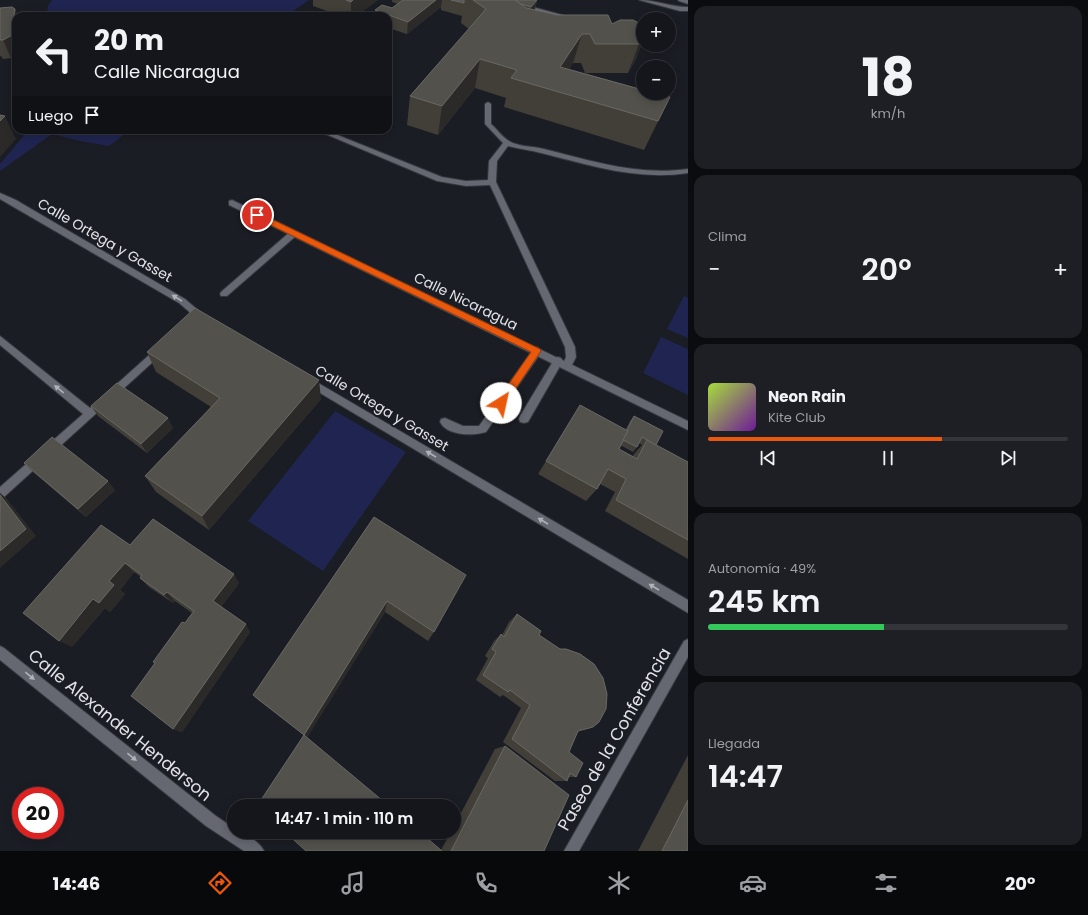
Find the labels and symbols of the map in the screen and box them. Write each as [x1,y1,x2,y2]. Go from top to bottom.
street label: Calle Ortega y Gasset [34,193,176,287]
pin [240,198,274,232]
street label: Calle Nicaragua [411,267,521,335]
one-way arrow [171,295,183,302]
street label: Calle Ortega y Gasset [311,360,453,456]
position arrow [480,382,522,424]
one-way arrow [53,384,64,393]
one-way arrow [426,450,436,458]
one-way arrow [537,517,549,524]
one-way arrow [649,584,660,591]
street label: Calle Alexander Henderson [23,643,217,807]
street label: Paseo de la Conferencia [552,643,676,835]
one-way arrow [25,672,36,680]
one-way arrow [126,753,137,762]
speed limit sign: 20 [12,787,64,839]

